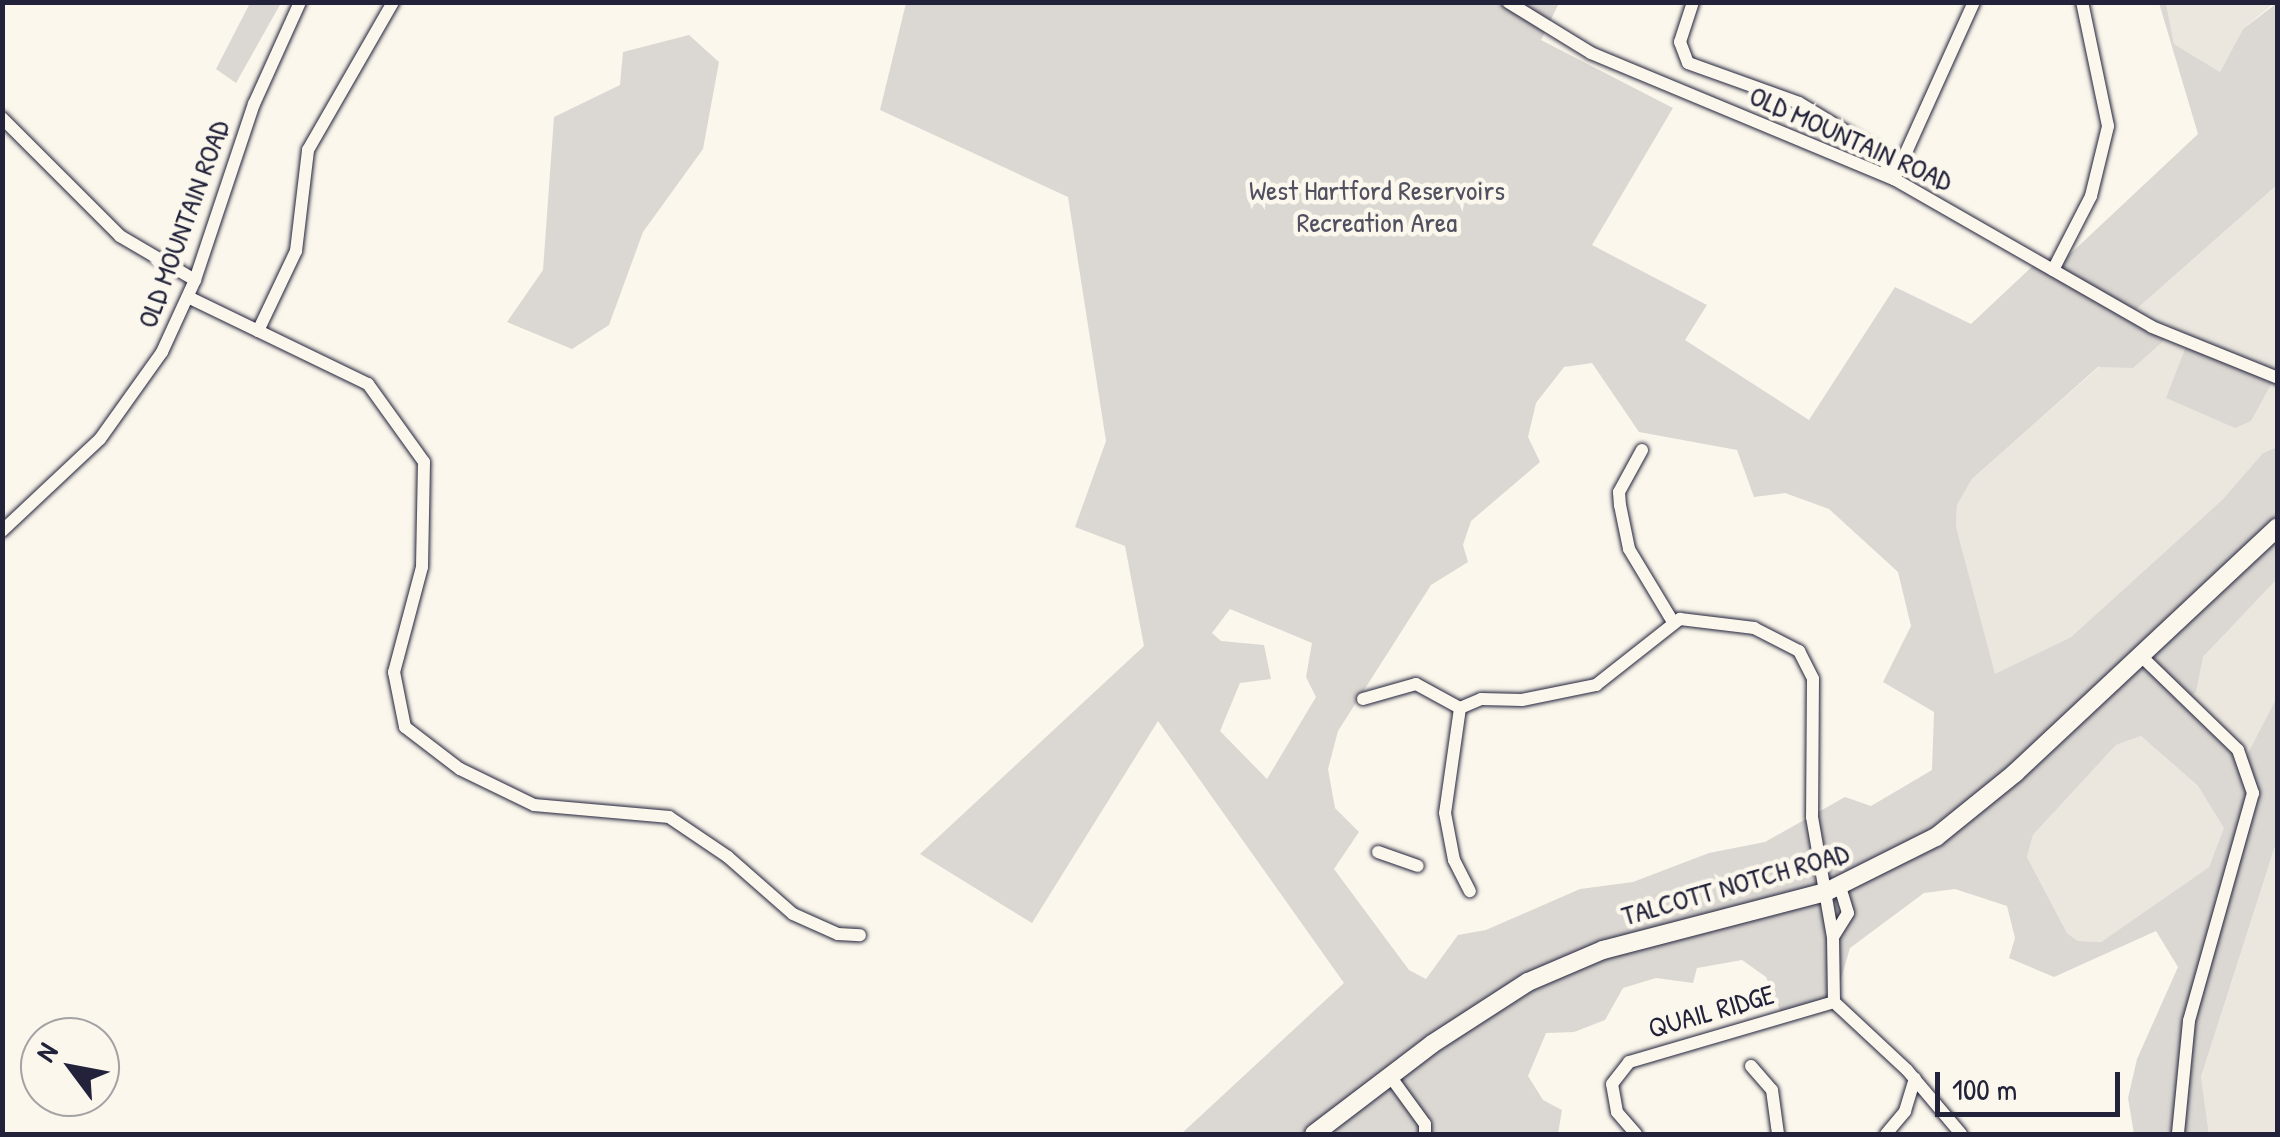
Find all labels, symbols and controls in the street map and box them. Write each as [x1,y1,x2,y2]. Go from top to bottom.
street label: OLD MOUNTAIN ROAD [1745,78,1957,198]
street label: OLD MOUNTAIN ROAD [130,116,236,332]
park label: West Hartford Reservoirs Recreation Area [1249,173,1505,239]
street label: TALCOTT NOTCH ROAD [1618,836,1852,932]
street label: QUAIL RIDGE [1644,977,1778,1045]
north arrow [20,1017,120,1117]
text: N [26,1036,66,1069]
scale bar [1940,1052,2125,1114]
text: 100 m [1952,1069,2017,1109]

